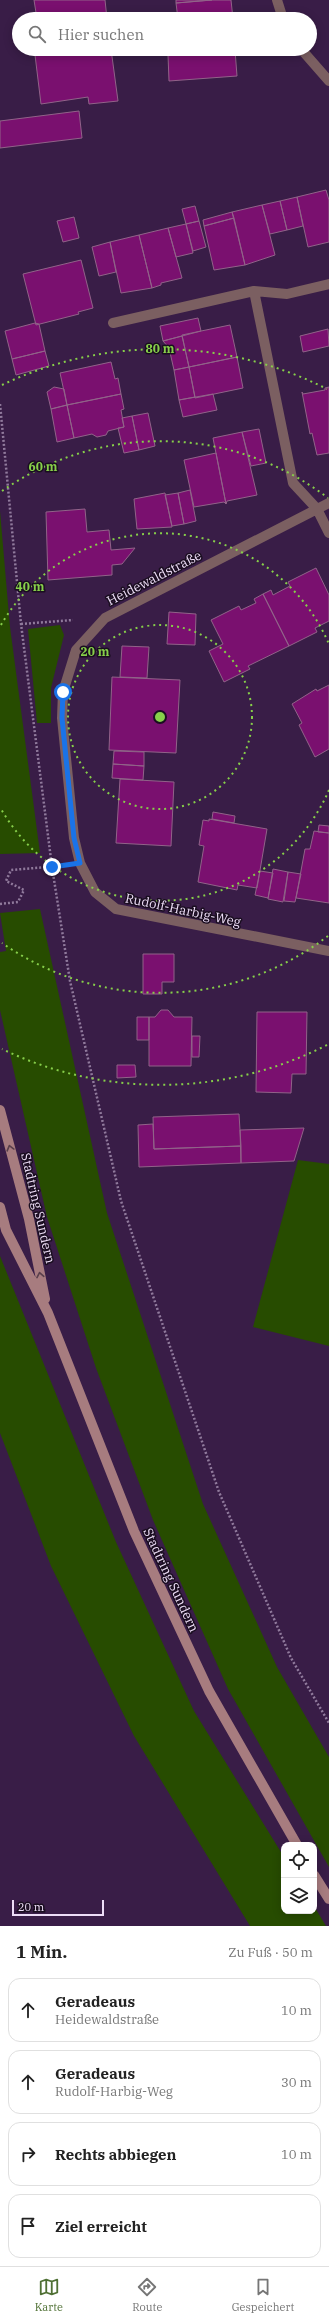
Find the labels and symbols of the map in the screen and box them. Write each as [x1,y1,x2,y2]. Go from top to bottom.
text: 80 m [146,341,175,356]
text: 60 m [29,459,58,474]
street label: Heidewaldstraße [104,547,204,609]
text: 40 m [16,579,45,594]
text: 20 m [81,644,110,659]
route start [54,683,72,701]
centre of rings [153,710,167,724]
route end [43,858,61,876]
street label: Rudolf-Harbig-Weg [124,889,242,931]
one-way arrow [6,1145,15,1152]
street label: Stadtring Sundern [17,1151,59,1265]
one-way arrow [36,1271,45,1278]
street label: Stadtring Sundern [139,1525,203,1635]
scale bar [12,1898,104,1917]

